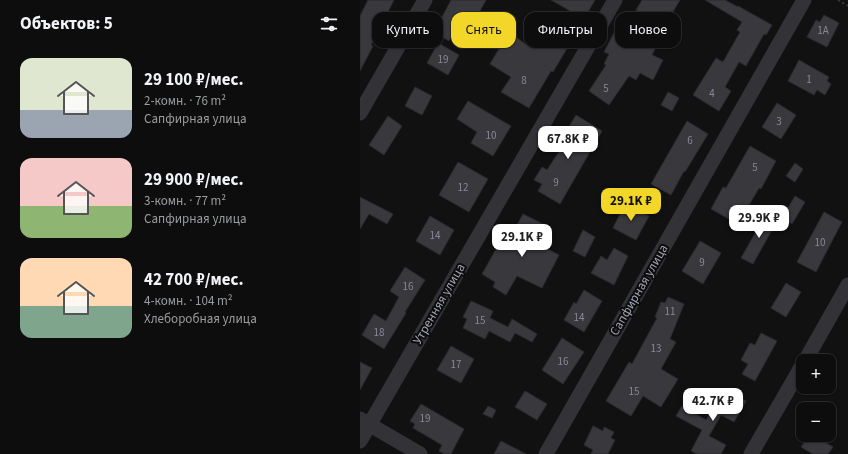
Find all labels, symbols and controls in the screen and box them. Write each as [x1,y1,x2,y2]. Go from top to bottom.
text: Объектов: 5 [20,12,113,36]
chip: Купить [372,12,443,48]
chip: Снять [451,12,516,48]
chip: Фильтры [524,12,607,48]
chip: Новое [615,12,681,48]
icon: filters [318,13,340,35]
house number: 1А [817,23,829,38]
house number: 19 [438,52,448,67]
text: 29 100 ₽/мес. [144,68,243,92]
house number: 1 [806,72,812,87]
house number: 8 [521,73,527,88]
icon: home [52,74,100,122]
house number: 5 [603,81,609,96]
house number: 4 [709,86,715,101]
text: 2-комн. · 76 m² [144,92,226,110]
text: Сапфирная улица [144,110,247,128]
house number: 3 [776,114,782,129]
pin: 67.8K ₽ [531,126,605,160]
house number: 10 [486,128,496,143]
text: 67.8K ₽ [547,130,589,148]
house number: 6 [687,133,693,148]
house number: 5 [752,160,758,175]
text: 29 900 ₽/мес. [144,168,243,192]
icon: home [52,174,100,222]
house number: 9 [553,175,559,190]
house number: 12 [458,180,468,195]
pin: 29.1K ₽ [594,188,668,222]
text: 3-комн. · 77 m² [144,192,226,210]
text: 29.1K ₽ [610,192,652,210]
pin: 29.9K ₽ [722,205,796,239]
text: 29.9K ₽ [738,209,780,227]
text: Сапфирная улица [144,210,247,228]
pin: 29.1K ₽ [485,224,559,258]
house number: 14 [430,228,441,243]
text: 29.1K ₽ [501,228,543,246]
house number: 10 [815,235,825,250]
street label: Сапфирная улица [606,241,672,339]
house number: 9 [699,255,705,270]
street label: Утренняя улица [408,260,470,348]
text: 42 700 ₽/мес. [144,268,243,292]
icon: home [52,274,100,322]
house number: 16 [403,279,414,294]
text: 4-комн. · 104 m² [144,292,233,310]
house number: 11 [665,304,675,319]
text: Хлеборобная улица [144,310,257,328]
house number: 14 [574,310,585,325]
house number: 15 [475,313,485,328]
house number: 18 [374,325,385,340]
house number: 13 [651,341,661,356]
house number: 16 [558,354,569,369]
map controls [796,354,836,442]
button: + [796,354,836,394]
house number: 17 [451,357,461,372]
house number: 15 [629,384,639,399]
pin: 42.7K ₽ [676,388,750,422]
text: 42.7K ₽ [692,392,734,410]
button: − [796,402,836,442]
house number: 19 [420,411,430,426]

